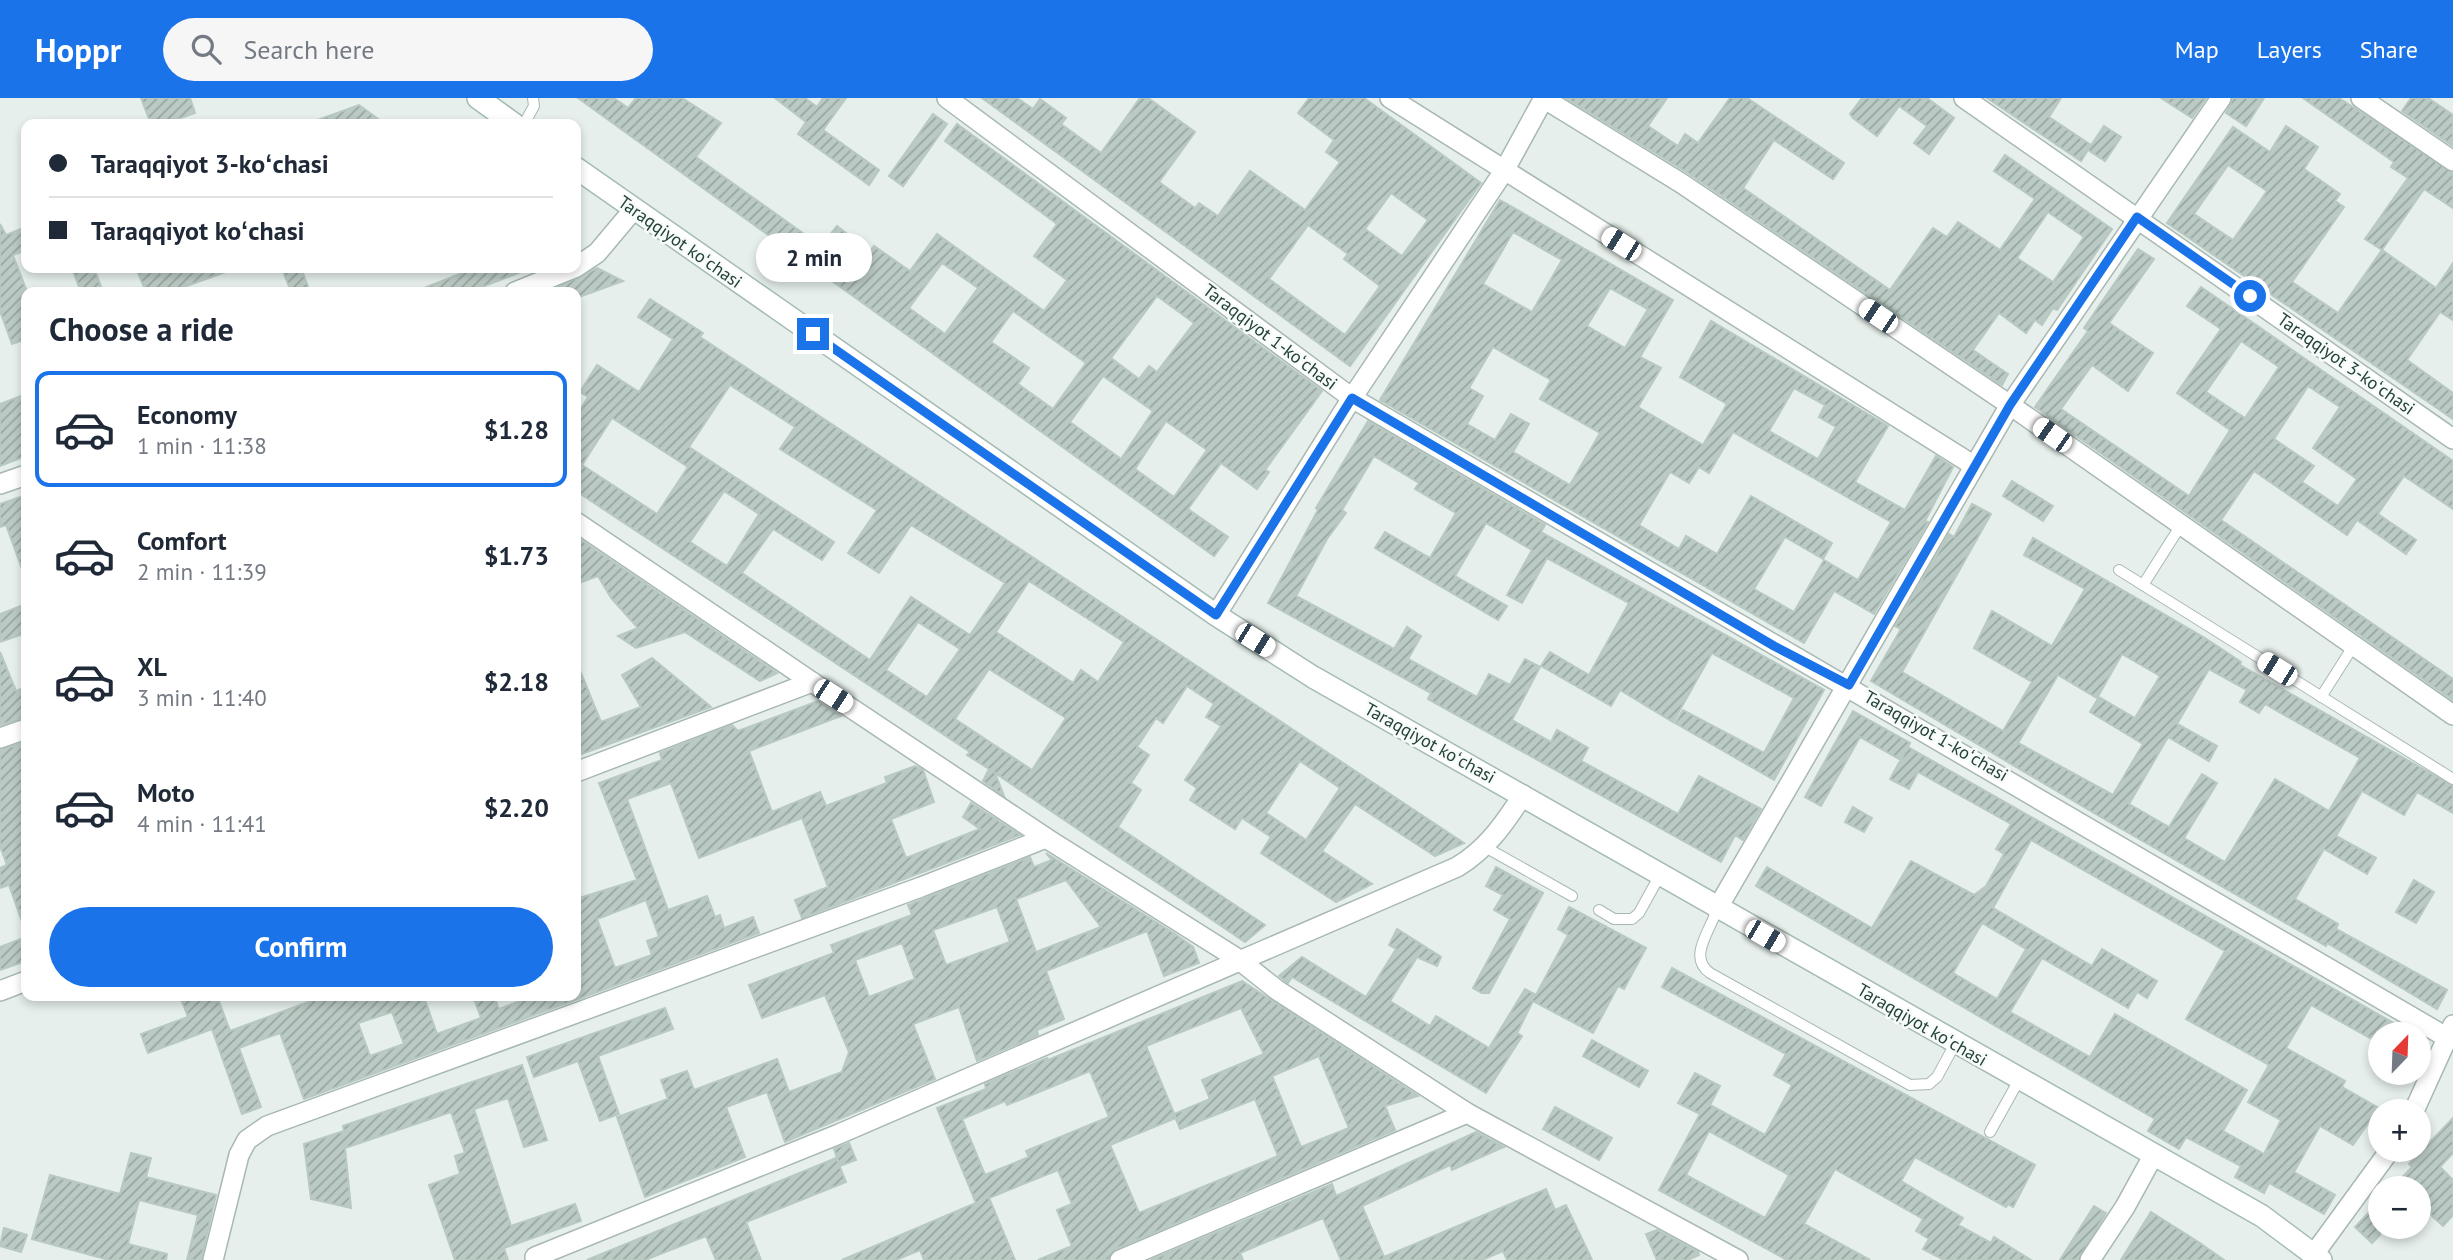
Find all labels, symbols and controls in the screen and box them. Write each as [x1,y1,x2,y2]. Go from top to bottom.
search box [163,18,653,81]
text: Hoppr [35,28,121,71]
icon: search [187,30,225,68]
text: Search here [243,33,375,66]
text: Map [2175,34,2219,65]
text: Layers [2257,34,2322,65]
text: Share [2360,34,2418,65]
text: Taraqqiyot 3-koʻchasi [91,147,329,180]
street label: Taraqqiyot koʻchasi [614,190,747,293]
text: Taraqqiyot koʻchasi [91,214,305,247]
car [1598,224,1645,264]
callout: 2 min [755,232,871,282]
text: 2 min [786,243,842,272]
street label: Taraqqiyot 1-koʻchasi [1198,278,1342,395]
route start [2234,280,2266,312]
car [1855,296,1902,336]
text: Choose a ride [49,308,234,350]
street label: Taraqqiyot 3-koʻchasi [2273,308,2419,420]
route end [797,318,829,350]
icon: car [53,398,116,461]
text: Economy [137,398,237,431]
text: $1.28 [484,413,549,446]
car [2029,414,2076,456]
text: 1 min · 11:38 [137,431,267,460]
icon: car [53,524,116,587]
text: Comfort [137,524,227,557]
text: $1.73 [484,539,549,572]
text: 2 min · 11:39 [137,557,267,586]
car [1232,620,1279,660]
car [2254,649,2301,689]
icon: car [53,650,116,713]
text: XL [137,650,167,683]
text: $2.18 [484,665,549,698]
car [810,676,857,716]
text: 3 min · 11:40 [137,683,267,712]
street label: Taraqqiyot 1-koʻchasi [1860,685,2012,786]
street label: Taraqqiyot koʻchasi [1361,697,1500,788]
icon: car [53,776,116,839]
text: Moto [137,776,195,809]
text: $2.20 [484,791,549,824]
text: 4 min · 11:41 [137,809,267,838]
button: Confirm [49,907,553,987]
car [1742,916,1789,956]
street label: Taraqqiyot koʻchasi [1853,978,1991,1071]
north arrow [2368,1022,2431,1085]
map controls [2368,1022,2431,1239]
button: + [2368,1099,2431,1162]
button: − [2368,1176,2431,1239]

